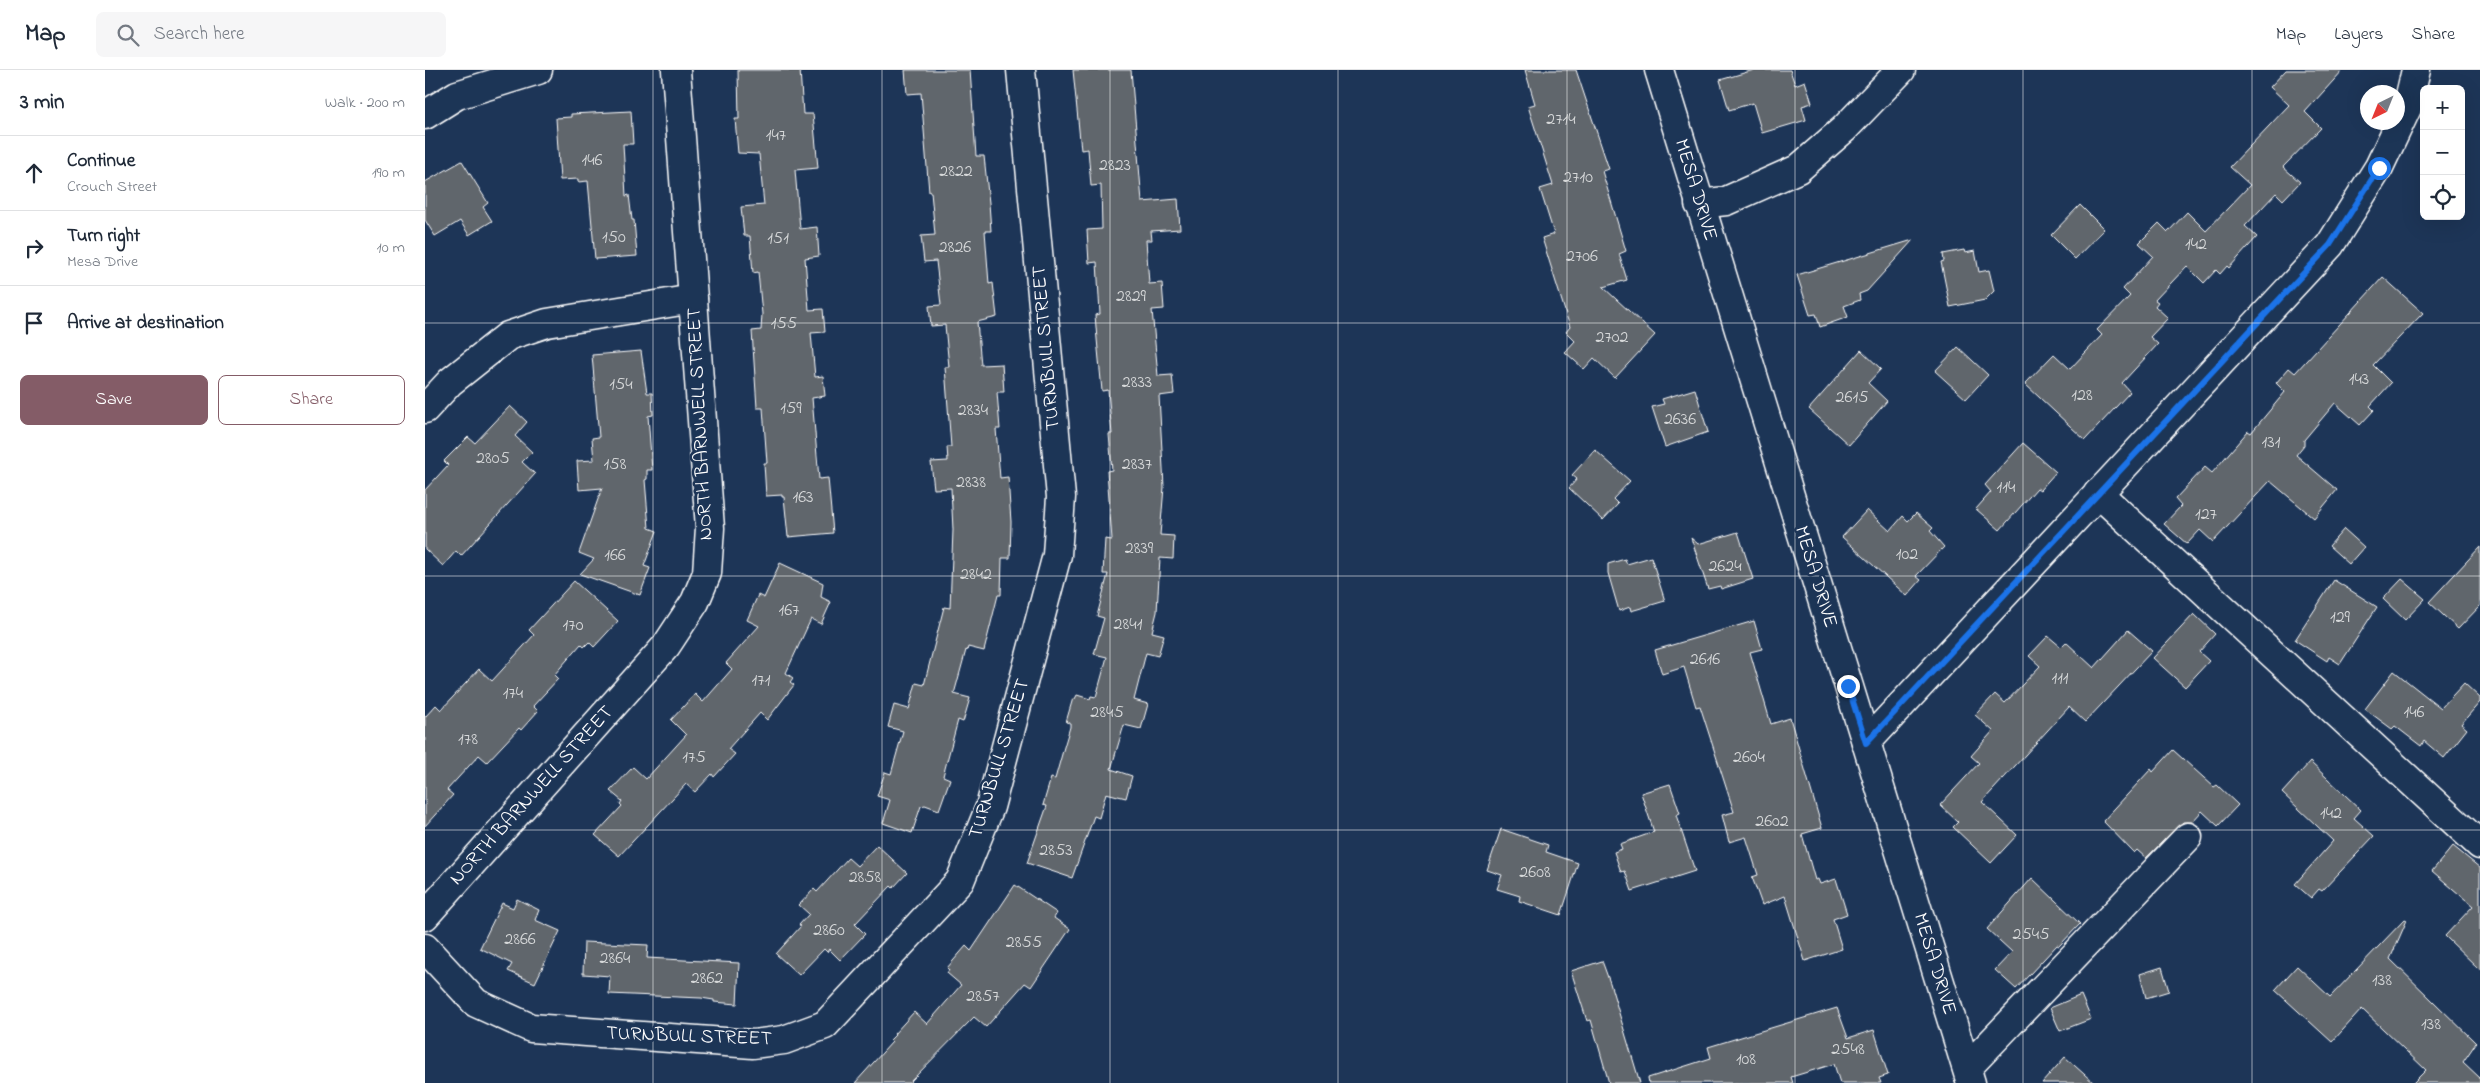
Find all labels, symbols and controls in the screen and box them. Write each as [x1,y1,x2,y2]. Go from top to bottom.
search box [96,12,446,57]
text: Map [25,17,66,52]
icon: search [114,21,142,49]
text: Search here [154,21,245,48]
text: Map [2276,22,2306,48]
text: Layers [2334,22,2384,48]
text: Share [2412,22,2455,48]
north arrow [2360,85,2405,130]
map controls [2420,85,2465,220]
button: + [2420,85,2465,130]
text: 3 min [20,88,64,118]
text: Walk · 200 m [325,91,405,115]
house number: 2714 [1546,107,1576,133]
house number: 147 [766,123,787,149]
button: − [2420,130,2465,175]
street label: MESA DRIVE [1666,135,1724,245]
text: Continue [67,148,135,175]
house number: 146 [581,148,603,174]
house number: 2823 [1099,153,1131,179]
route start [2368,157,2391,180]
icon: ahead [20,159,48,187]
house number: 2822 [939,159,973,185]
text: 190 m [372,161,405,185]
house number: 2710 [1563,165,1593,191]
text: Crouch Street [67,175,157,199]
button: locate [2420,175,2465,220]
text: Turn right [67,223,140,250]
house number: 150 [602,225,626,251]
house number: 151 [767,226,789,252]
house number: 142 [2185,232,2207,258]
icon: right [20,234,48,262]
house number: 2826 [939,235,971,261]
text: 10 m [377,236,405,260]
house number: 2706 [1566,244,1598,270]
text: Mesa Drive [67,250,138,274]
street label: TURNBULL STREET [1025,264,1069,432]
house number: 2829 [1116,284,1147,310]
street label: NORTH BARNWELL STREET [680,307,722,541]
icon: arrive [20,309,48,337]
text: Arrive at destination [67,310,224,337]
house number: 155 [771,311,797,337]
house number: 2702 [1595,325,1629,351]
house number: 143 [2349,367,2369,393]
house number: 2833 [1122,370,1152,396]
house number: 154 [609,372,633,398]
button: Save [20,375,208,425]
button: Share [218,375,405,425]
house number: 128 [2071,383,2093,409]
house number: 2615 [1836,385,1868,411]
house number: 159 [780,396,802,422]
house number: 2834 [958,398,989,424]
house number: 2636 [1664,407,1696,433]
house number: 131 [2262,430,2281,456]
house number: 2805 [476,446,510,472]
house number: 158 [604,452,627,478]
house number: 2837 [1122,452,1153,478]
house number: 2838 [956,470,986,496]
house number: 114 [1997,475,2016,501]
house number: 163 [792,485,814,511]
house number: 127 [2195,502,2218,528]
street label: MESA DRIVE [1786,522,1844,632]
house number: 2839 [1125,536,1154,562]
house number: 102 [1896,542,1918,568]
house number: 166 [604,543,626,569]
house number: 2624 [1708,554,1742,580]
house number: 2842 [960,562,992,588]
house number: 167 [778,598,800,624]
house number: 129 [2330,605,2351,631]
house number: 2841 [1114,612,1143,638]
house number: 170 [563,613,584,639]
house number: 2616 [1690,647,1720,673]
house number: 111 [2051,666,2069,692]
house number: 171 [752,668,771,694]
route end [1837,675,1860,698]
street label: TURNBULL STREET [962,676,1038,842]
house number: 174 [503,681,524,707]
street label: NORTH BARNWELL STREET [443,700,621,892]
house number: 2845 [1090,700,1124,726]
house number: 146 [2403,700,2425,726]
house number: 178 [458,727,478,753]
house number: 175 [682,745,706,771]
house number: 2604 [1733,745,1766,771]
house number: 142 [2320,801,2342,827]
house number: 2602 [1755,809,1789,835]
house number: 2853 [1039,838,1073,864]
house number: 2608 [1519,860,1551,886]
house number: 2858 [849,865,882,891]
street label: MESA DRIVE [1905,909,1963,1019]
house number: 2860 [813,918,845,944]
house number: 2545 [2013,922,2049,948]
house number: 2866 [504,927,536,953]
house number: 2855 [1006,930,1042,956]
house number: 2864 [599,946,631,972]
house number: 2862 [691,966,723,992]
house number: 138 [2372,968,2392,994]
house number: 2857 [966,984,1000,1010]
house number: 138 [2421,1012,2441,1038]
street label: TURNBULL STREET [606,1020,772,1054]
house number: 2548 [1831,1037,1865,1063]
house number: 108 [1736,1047,1756,1073]

